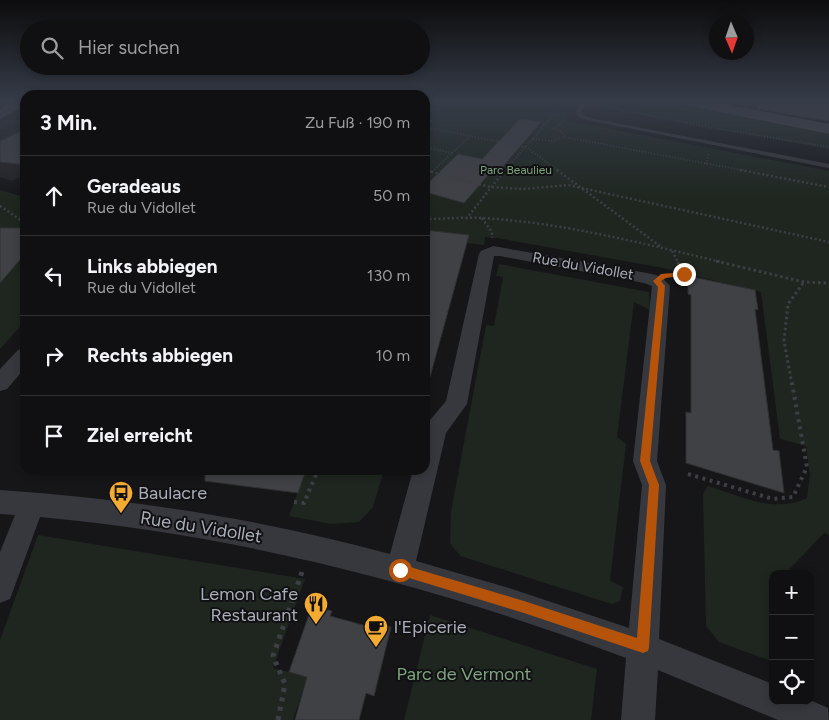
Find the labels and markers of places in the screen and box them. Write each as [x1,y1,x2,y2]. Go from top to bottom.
bus stop icon: Baulacre [108,480,134,514]
place label: Baulacre [138,482,207,504]
place label: Lemon Cafe Restaurant [200,583,298,626]
restaurant icon: Lemon Cafe Restaurant [303,591,329,625]
cafe icon: l'Epicerie [363,614,389,648]
place label: l'Epicerie [394,616,467,638]

